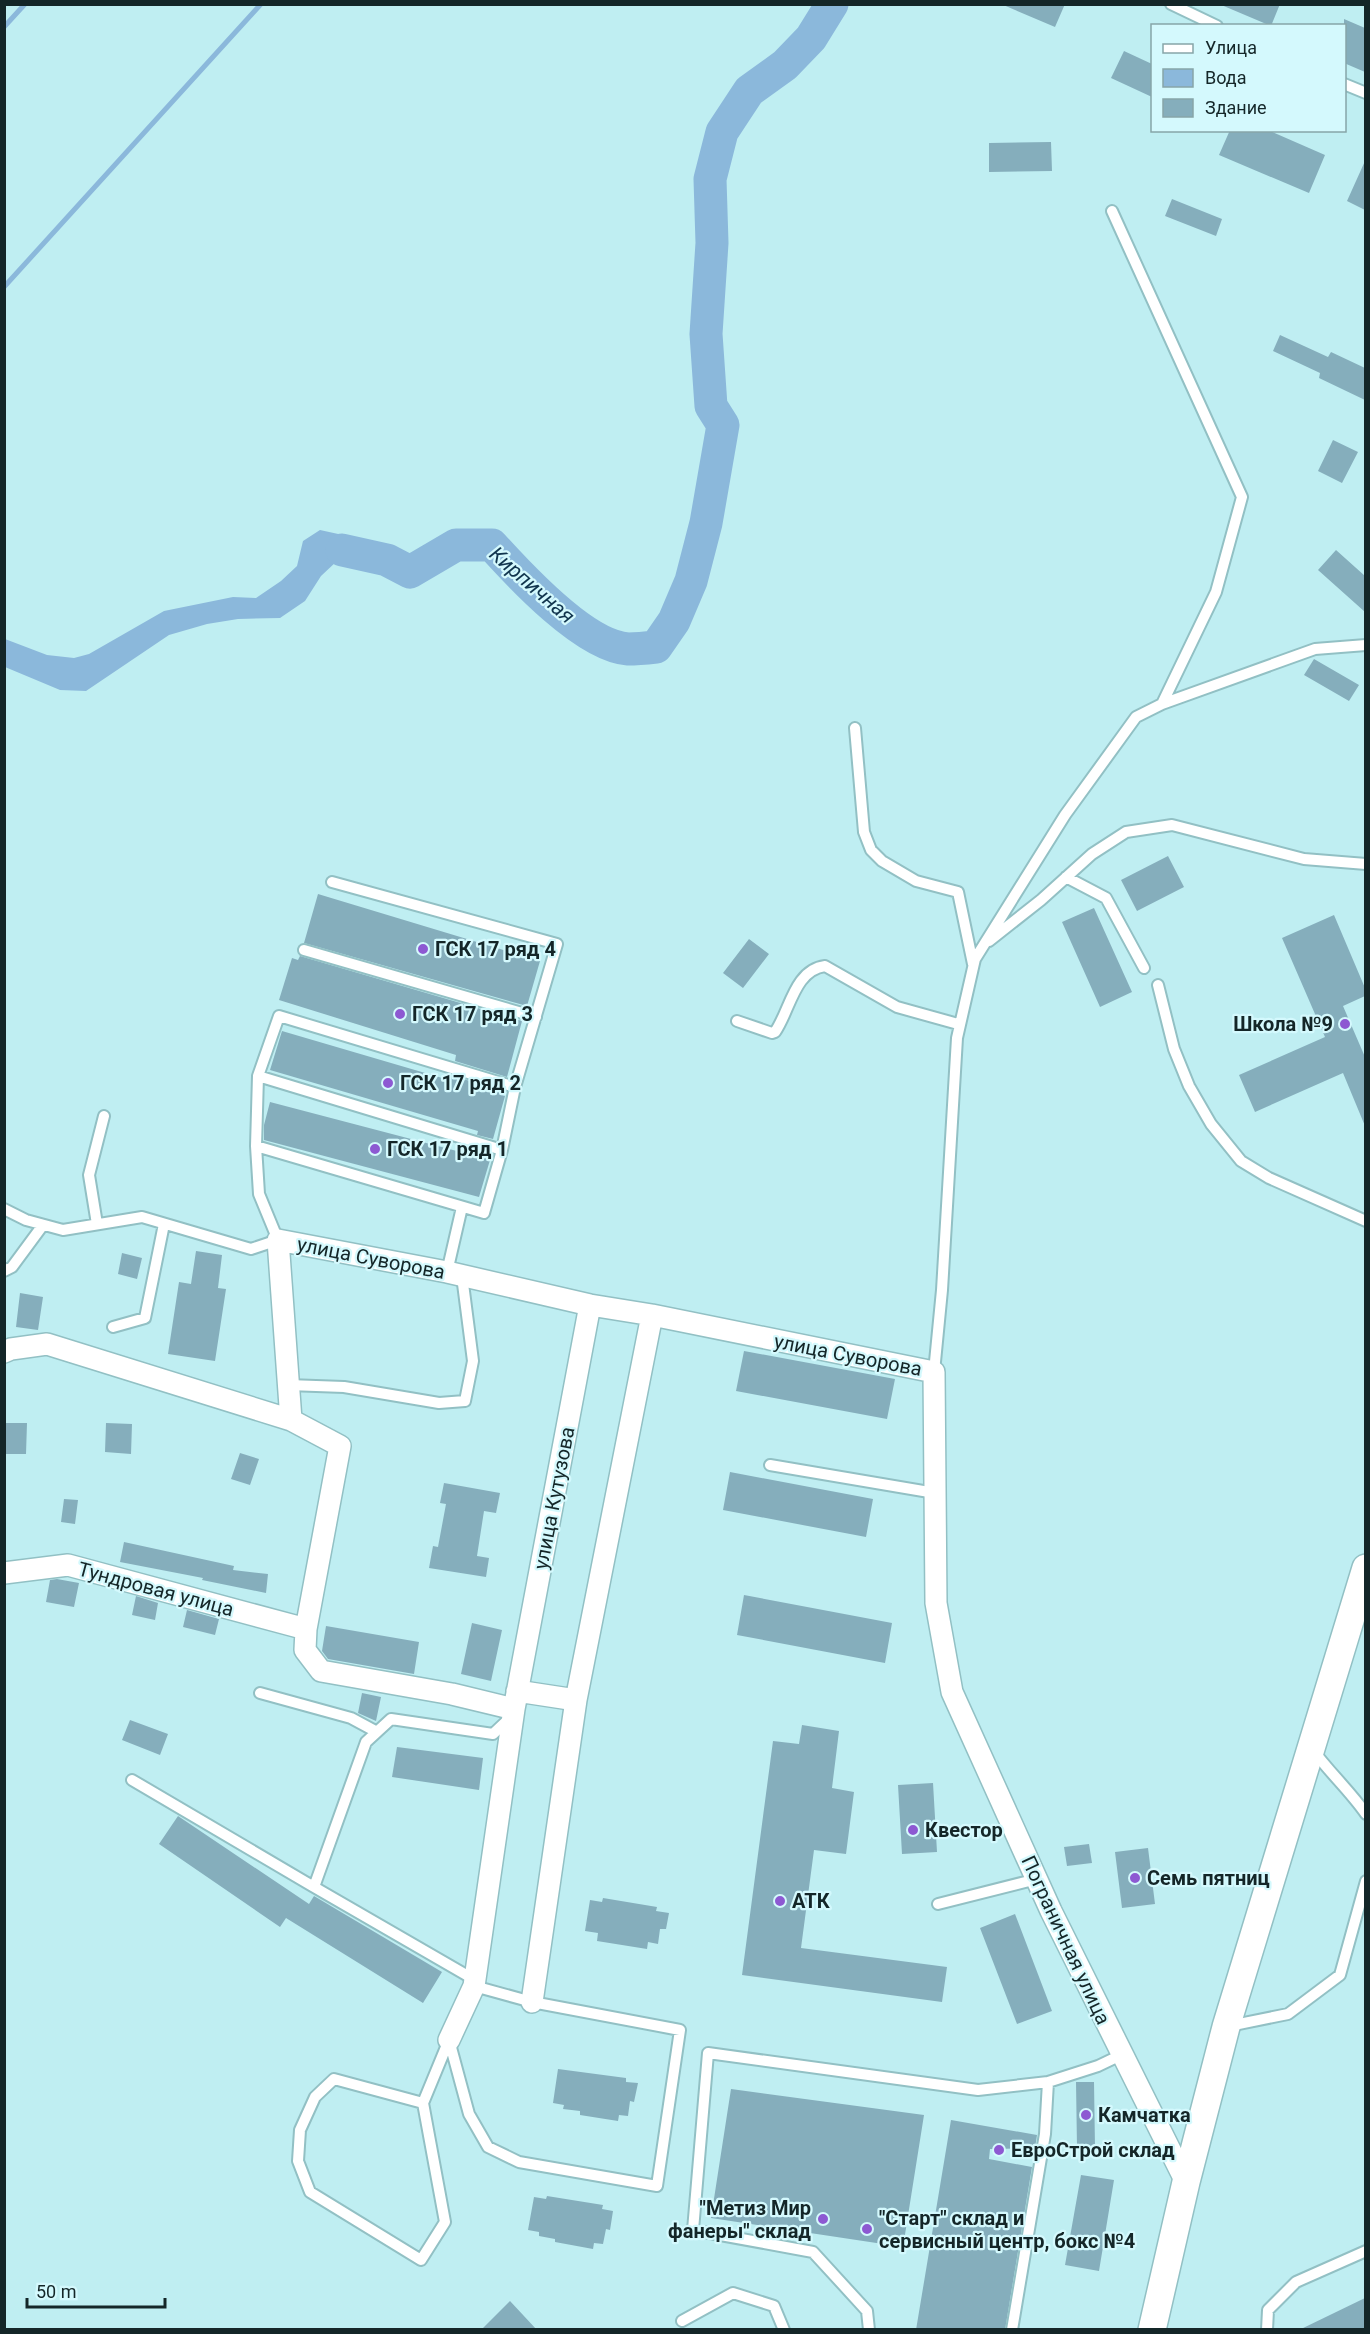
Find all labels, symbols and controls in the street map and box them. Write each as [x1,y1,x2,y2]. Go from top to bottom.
legend [1151,24,1346,132]
text: Улица [1205,37,1257,58]
text: Вода [1205,67,1247,88]
text: Здание [1205,97,1267,118]
water label: Кирпичная [485,542,579,628]
place label: ГСК 17 ряд 4 [435,937,556,961]
marker: ГСК 17 ряд 4 [416,942,430,956]
place label: ГСК 17 ряд 3 [412,1002,533,1026]
marker: ГСК 17 ряд 3 [393,1007,407,1021]
place label: Школа №9 [1233,1012,1333,1036]
marker: Школа №9 [1338,1017,1352,1031]
place label: ГСК 17 ряд 2 [400,1071,521,1095]
marker: ГСК 17 ряд 2 [381,1076,395,1090]
place label: ГСК 17 ряд 1 [387,1137,508,1161]
marker: ГСК 17 ряд 1 [368,1142,382,1156]
street label: улица Суворова [295,1232,447,1284]
street label: улица Суворова [772,1329,924,1381]
street label: улица Кутузова [528,1425,580,1571]
street label: Тундровая улица [76,1557,236,1621]
place label: Квестор [925,1818,1003,1842]
marker: Квестор [906,1823,920,1837]
street label: Пограничная улица [1016,1852,1116,2028]
place label: Семь пятниц [1147,1866,1270,1890]
marker: Семь пятниц [1128,1871,1142,1885]
place label: АТК [792,1889,831,1913]
marker: АТК [773,1894,787,1908]
place label: Камчатка [1098,2103,1191,2127]
marker: Камчатка [1079,2108,1093,2122]
place label: ЕвроСтрой склад [1011,2138,1175,2162]
marker: ЕвроСтрой склад [992,2143,1006,2157]
place label: "Метиз Мир фанеры" склад [668,2196,811,2243]
place label: "Старт" склад и сервисный центр, бокс №4 [879,2206,1135,2253]
marker: "Метиз Мир фанеры" склад [816,2212,830,2226]
marker: "Старт" склад и сервисный центр, бокс №4 [860,2222,874,2236]
scale bar [27,2271,165,2309]
text: 50 m [36,2281,76,2302]

